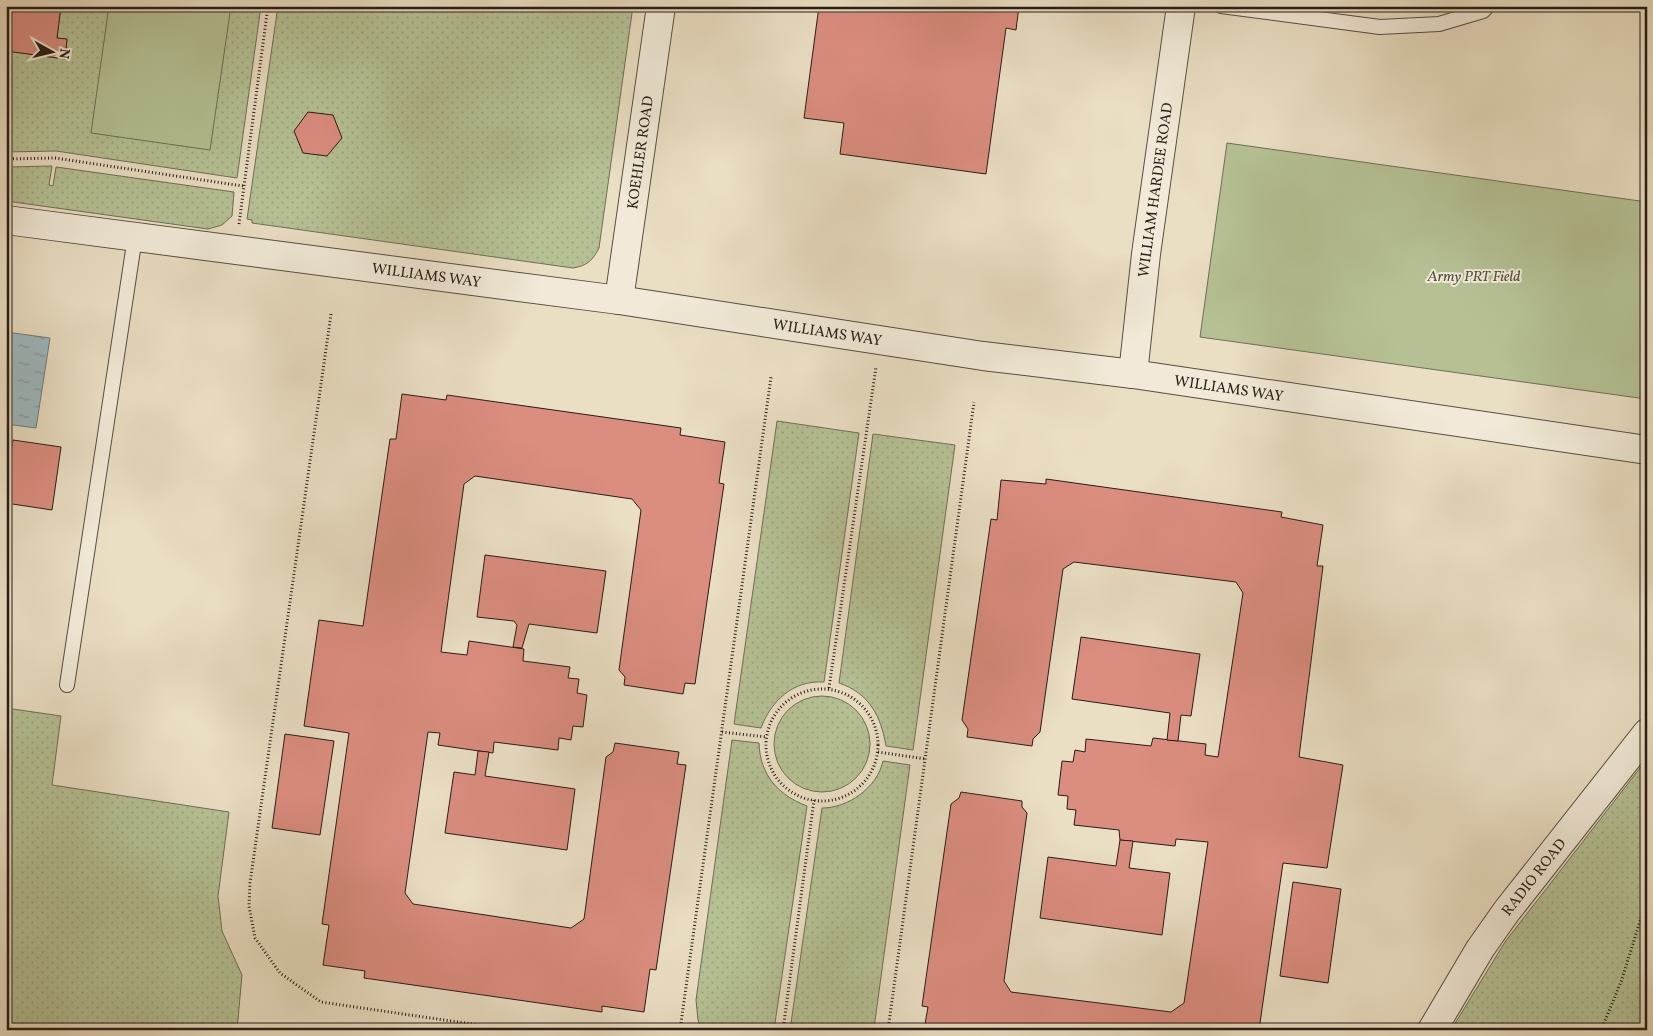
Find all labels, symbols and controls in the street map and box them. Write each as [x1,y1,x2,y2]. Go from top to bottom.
north arrow [28,28,78,78]
text: N [53,47,74,60]
street label: KOEHLER ROAD [623,95,660,211]
street label: WILLIAM HARDEE ROAD [1134,101,1179,279]
street label: WILLIAMS WAY [370,259,483,294]
park label: Army PRT Field [1427,267,1520,288]
street label: WILLIAMS WAY [771,315,884,352]
street label: WILLIAMS WAY [1173,371,1285,408]
street label: RADIO ROAD [1498,835,1572,921]

